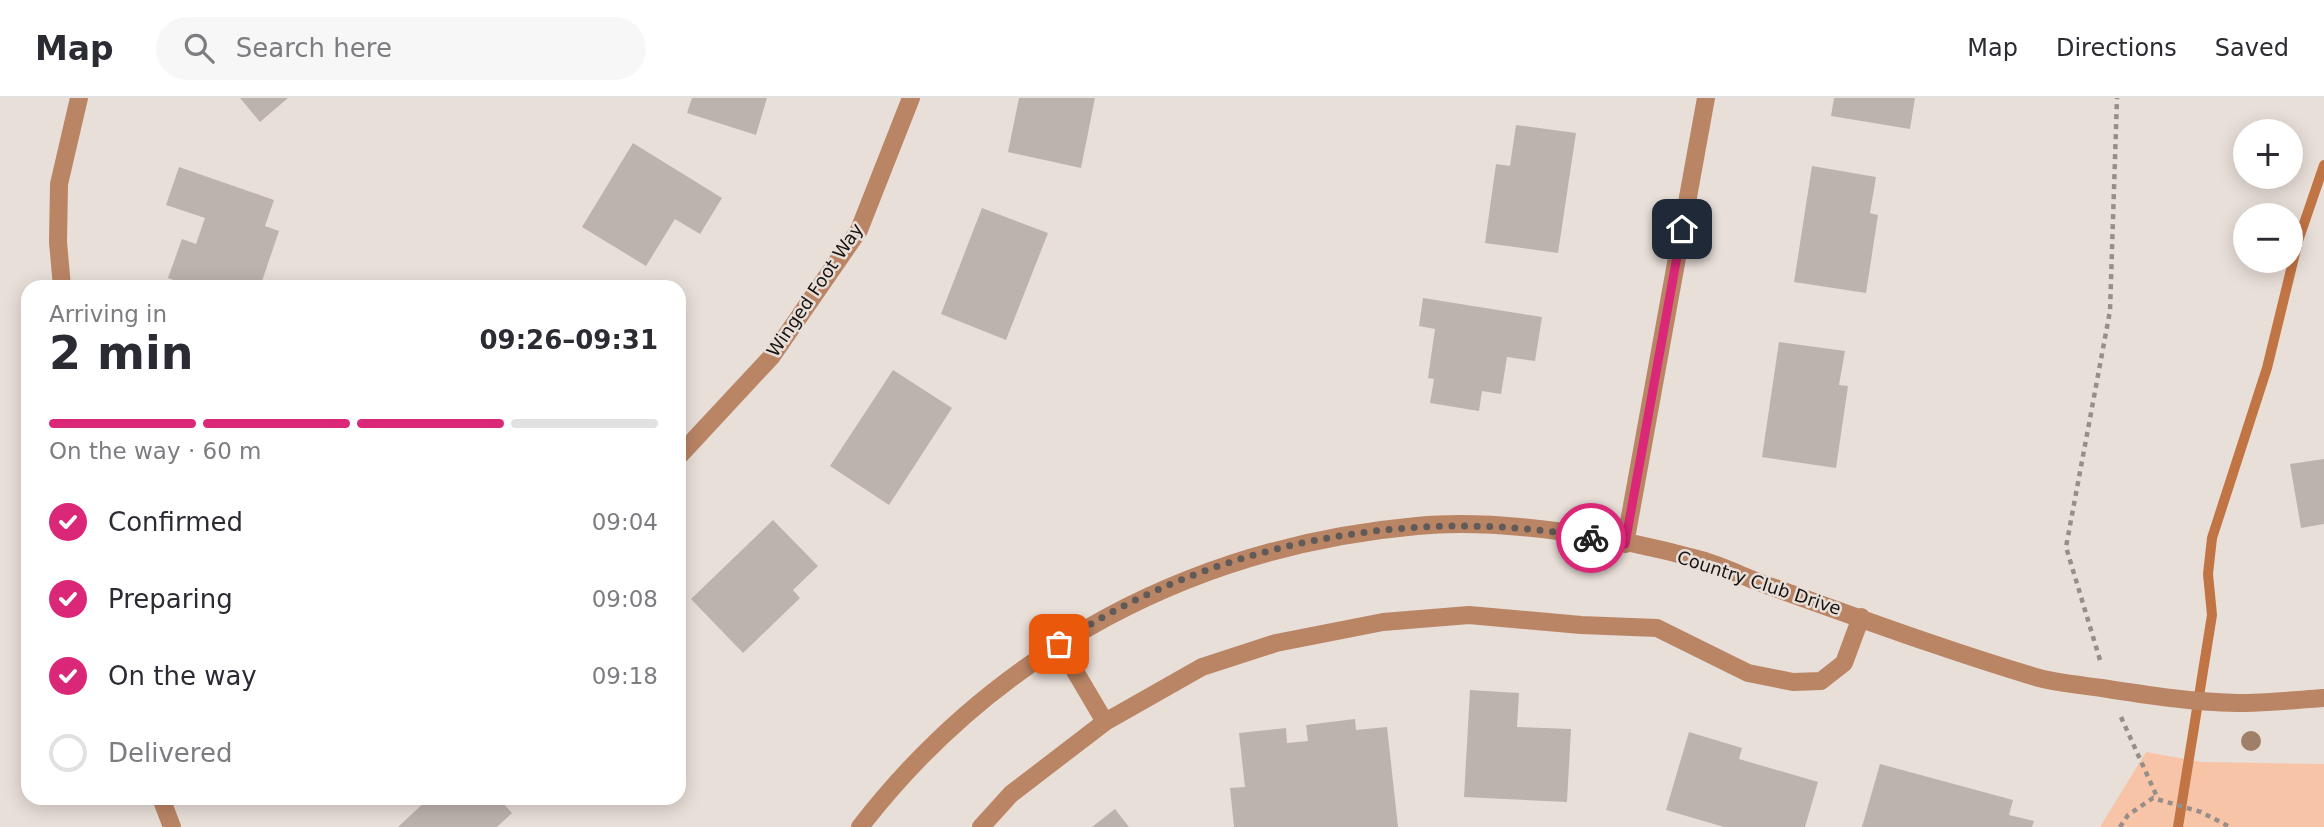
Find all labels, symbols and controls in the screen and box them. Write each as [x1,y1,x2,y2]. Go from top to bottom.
search box [156,17,646,80]
text: Map [35,29,114,68]
icon: search [180,29,218,67]
text: Search here [236,33,392,63]
text: Map [1967,34,2018,62]
text: Directions [2056,34,2177,62]
text: Saved [2215,34,2289,62]
map controls [2233,119,2303,273]
button: + [2233,119,2303,189]
pin [1652,199,1712,259]
button: − [2233,203,2303,273]
icon: home [1663,210,1701,248]
street label: Winged Foot Way [762,219,867,360]
text: Arriving in [49,301,167,327]
text: 09:26–09:31 [479,325,658,355]
text: 2 min [49,326,193,380]
text: On the way · 60 m [49,438,261,464]
icon: check [49,503,87,541]
courier [1556,503,1626,573]
text: Confirmed [108,507,243,537]
text: 09:04 [592,509,658,535]
icon: bike [1572,519,1610,557]
street label: Country Club Drive [1674,546,1844,619]
icon: check [49,580,87,618]
text: Preparing [108,584,233,614]
text: 09:08 [592,586,658,612]
pin [1029,614,1089,674]
icon: bag [1040,625,1078,663]
icon: check [49,657,87,695]
text: On the way [108,661,257,691]
text: 09:18 [592,663,658,689]
text: Delivered [108,738,232,768]

